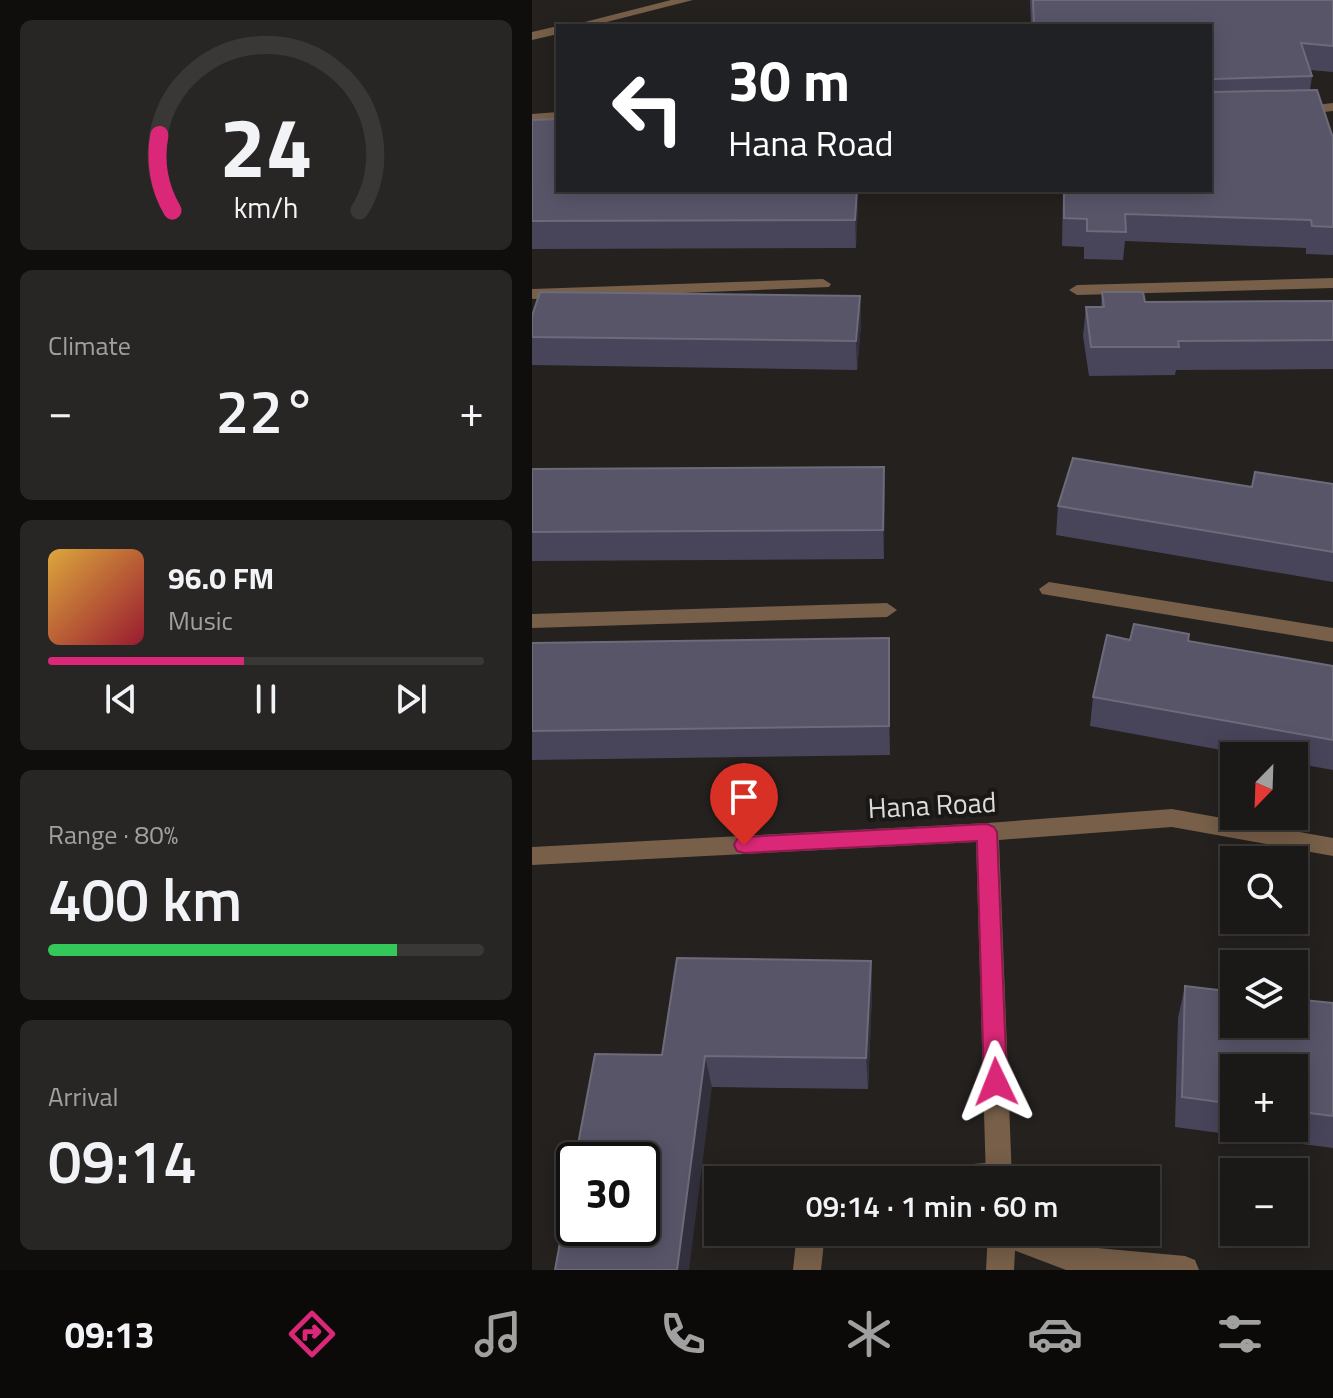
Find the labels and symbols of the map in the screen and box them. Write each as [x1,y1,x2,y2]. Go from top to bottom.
north arrow [1220,742,1308,830]
pin [710,763,778,845]
street label: Hana Road [867,780,997,829]
position arrow [954,1040,1038,1124]
speed limit sign: 30 [556,1142,660,1246]

